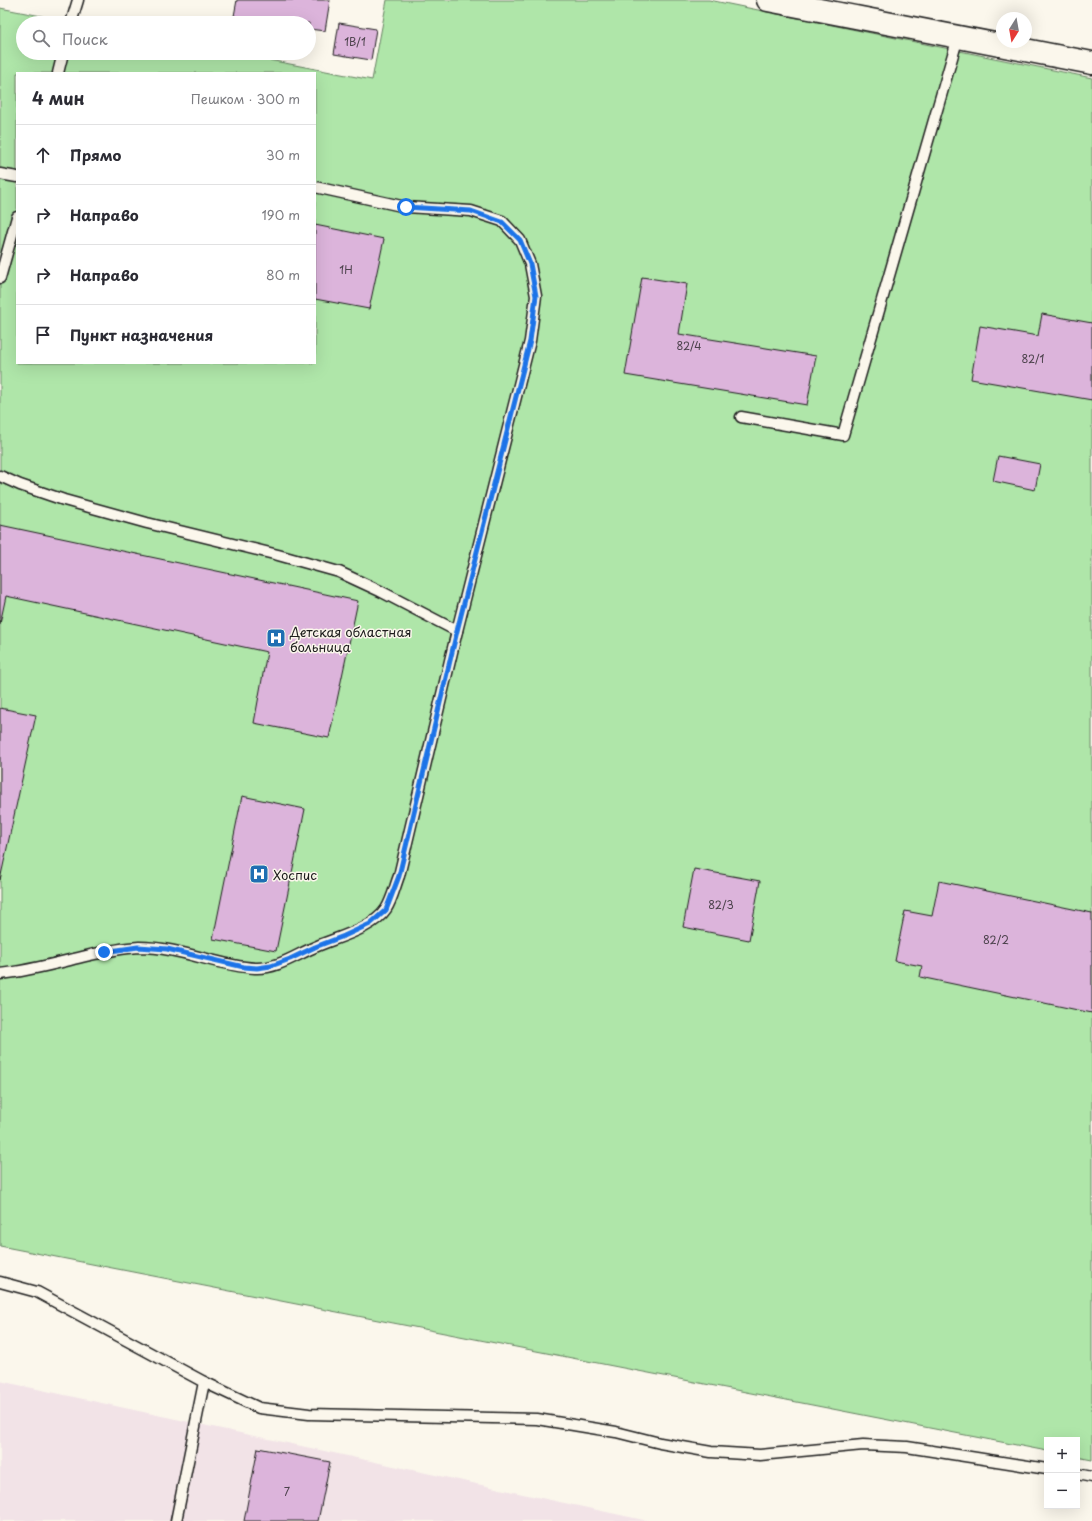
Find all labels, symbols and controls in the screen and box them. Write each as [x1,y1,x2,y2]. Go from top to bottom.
north arrow [996,12,1032,48]
search box [16,16,316,60]
icon: search [30,27,52,49]
text: Поиск [62,27,108,50]
house number: 1В/1 [344,33,366,50]
text: 4 мин [32,85,85,111]
text: Пешком · 300 m [191,89,300,108]
text: Прямо [70,143,121,166]
icon: ahead [32,144,54,166]
text: 30 m [266,145,300,164]
route start [397,198,415,216]
text: Направо [70,203,139,226]
icon: right [32,204,54,226]
text: 190 m [261,205,300,224]
house number: 1Н [339,261,353,278]
text: Направо [70,263,139,286]
icon: right [32,264,54,286]
text: 80 m [266,265,300,284]
text: Пункт назначения [70,323,213,346]
icon: arrive [32,324,54,346]
house number: 82/4 [676,337,702,354]
house number: 82/1 [1021,350,1045,367]
place label: Детская областная больница [289,622,412,656]
hospital icon: Детская областная больница [265,627,287,649]
hospital icon: Хоспис [248,863,270,885]
place label: Хоспис [273,865,317,884]
house number: 82/3 [708,896,734,913]
house number: 82/2 [983,931,1009,948]
route end [95,943,113,961]
map controls [1044,1437,1080,1509]
button: + [1044,1437,1080,1473]
button: − [1044,1473,1080,1509]
house number: 7 [284,1483,290,1500]

